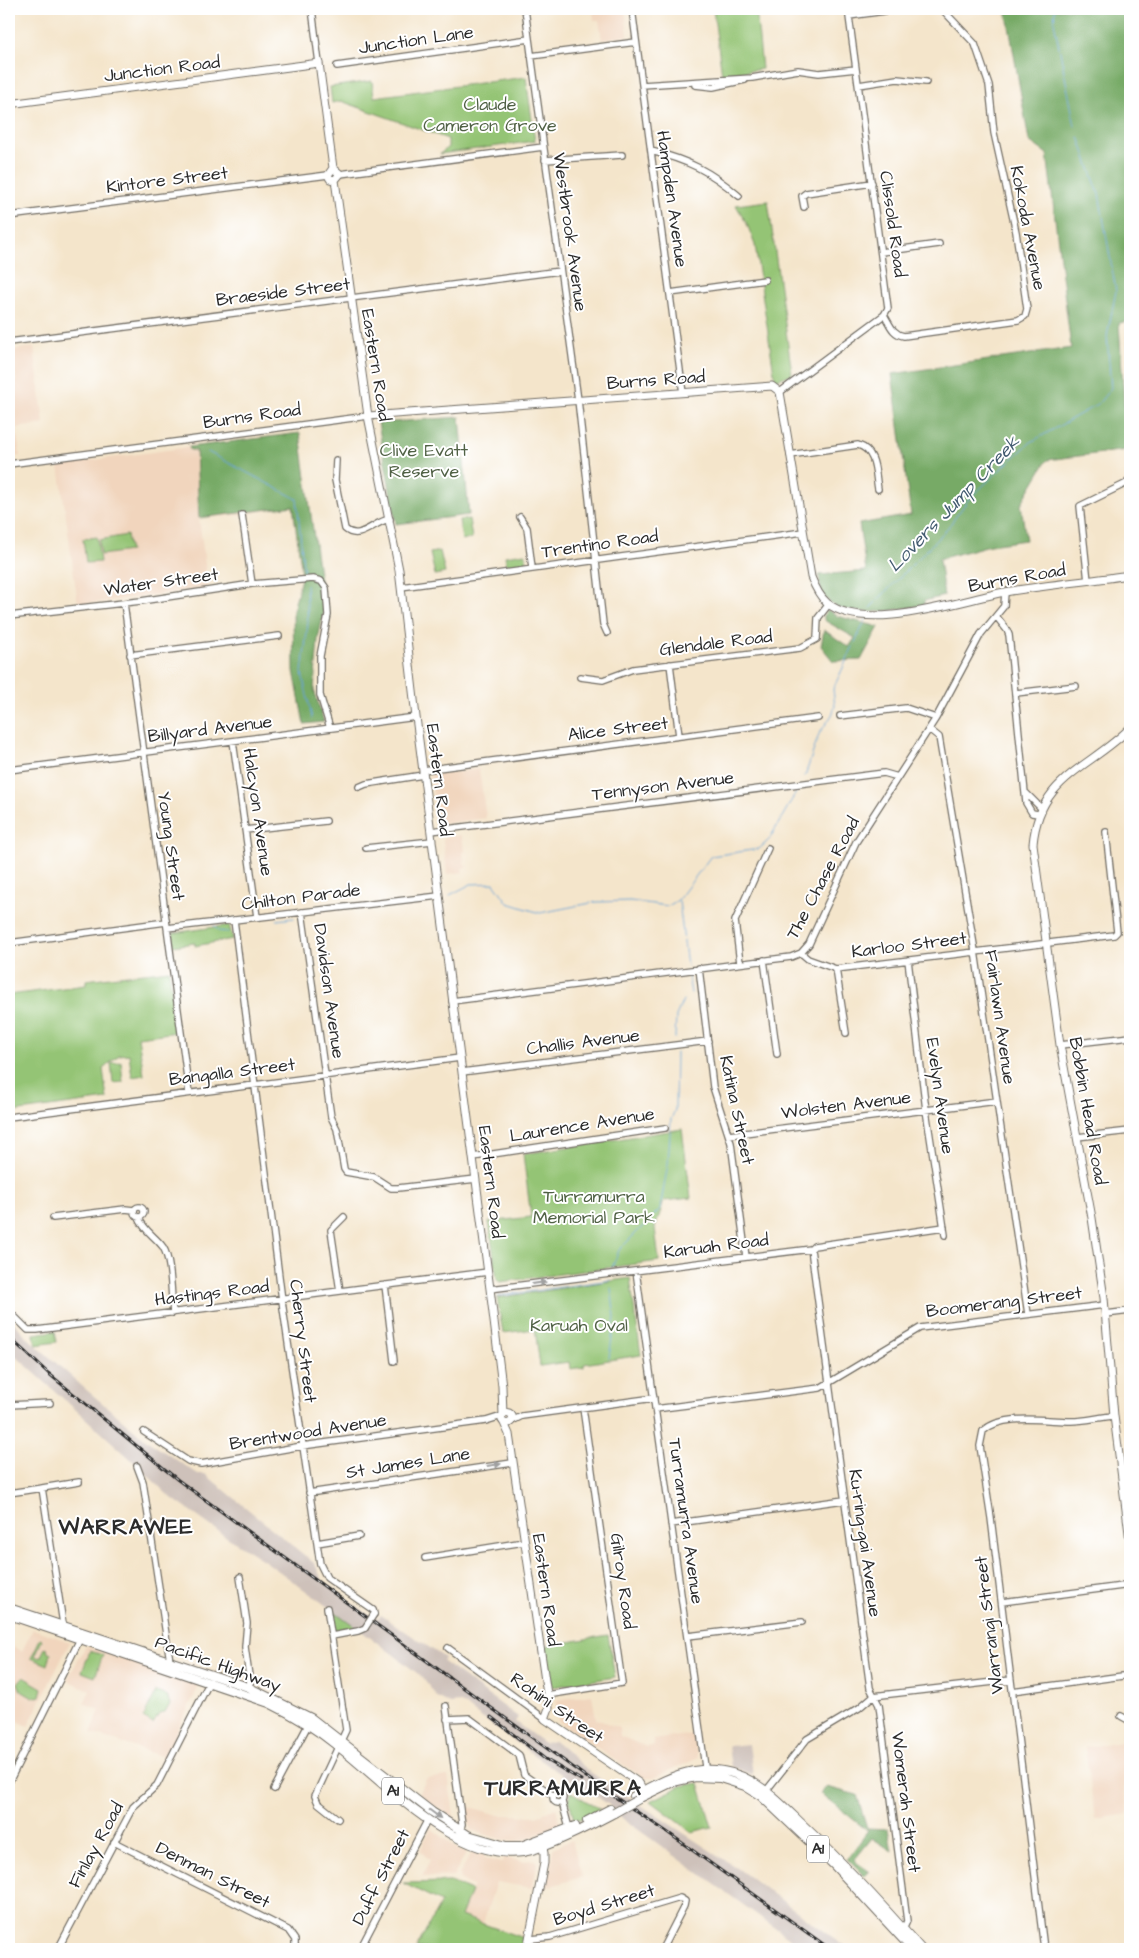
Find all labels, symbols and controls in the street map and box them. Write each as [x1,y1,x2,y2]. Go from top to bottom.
street label: Junction Lane [357,20,475,60]
street label: Junction Road [103,49,221,89]
park label: Claude Cameron Grove [423,92,557,138]
street label: Hampden Avenue [650,129,694,269]
street label: Westbrook Avenue [546,151,594,313]
street label: Kintore Street [105,160,230,200]
street label: Kokoda Avenue [1004,164,1052,293]
street label: Clissold Road [873,169,913,279]
street label: Braeside Street [214,271,352,313]
street label: Eastern Road [355,307,397,423]
street label: Burns Road [606,364,706,396]
street label: Burns Road [202,397,302,435]
water label: Lovers Jump Creek [882,429,1027,578]
park label: Clive Evatt Reserve [380,438,469,484]
street label: Trentino Road [540,523,660,565]
street label: Burns Road [966,557,1068,599]
street label: Water Street [102,561,221,602]
street label: Glendale Road [658,624,774,662]
street label: Billyard Avenue [146,709,274,750]
street label: Alice Street [566,710,670,748]
street label: Eastern Road [420,722,458,838]
street label: Halcyon Avenue [236,746,279,878]
street label: Tennyson Avenue [591,765,736,808]
street label: Young Street [150,790,191,903]
street label: The Chase Road [780,812,866,944]
street label: Chilton Parade [240,877,362,917]
street label: Davidson Avenue [307,922,351,1060]
street label: Karloo Street [850,925,969,964]
street label: Fairlawn Avenue [978,948,1022,1086]
street label: Challis Avenue [525,1023,641,1061]
street label: Bobbin Head Road [1063,1035,1113,1187]
street label: Evelyn Avenue [918,1036,961,1156]
street label: Bangalla Street [167,1052,297,1093]
street label: Katina Street [713,1053,761,1168]
street label: Wolsten Avenue [780,1085,913,1125]
street label: Laurence Avenue [508,1101,656,1149]
street label: Eastern Road [472,1124,510,1240]
park label: Turramurra Memorial Park [533,1184,655,1230]
street label: Karuah Road [662,1227,770,1265]
street label: Hastings Road [153,1274,271,1313]
street label: Cherry Street [282,1278,323,1405]
one-way arrow [531,1279,547,1287]
street label: Boomerang Street [925,1280,1084,1325]
park label: Karuah Oval [530,1313,628,1338]
street label: Brentwood Avenue [228,1407,388,1457]
street label: Turramurra Avenue [662,1436,710,1606]
street label: St James Lane [344,1441,472,1485]
one-way arrow [486,1461,502,1469]
street label: Ku-ring-gai Avenue [841,1467,888,1619]
district label: WARRAWEE [58,1512,193,1543]
street label: Gilroy Road [603,1531,642,1631]
street label: Eastern Road [526,1532,566,1648]
street label: Warrangi Street [968,1554,1011,1695]
street label: Pacific Highway [151,1630,284,1699]
street label: Rohini Street [505,1666,609,1750]
street label: Womerah Street [885,1730,927,1874]
district label: TURRAMURRA [483,1773,642,1804]
road number: A1 [382,1778,404,1804]
street label: Finlay Road [62,1798,131,1893]
one-way arrow [428,1809,441,1820]
street label: Duff Street [346,1824,416,1929]
street label: Denman Street [151,1835,275,1915]
road number: A1 [807,1836,829,1862]
street label: Boyd Street [550,1878,659,1933]

